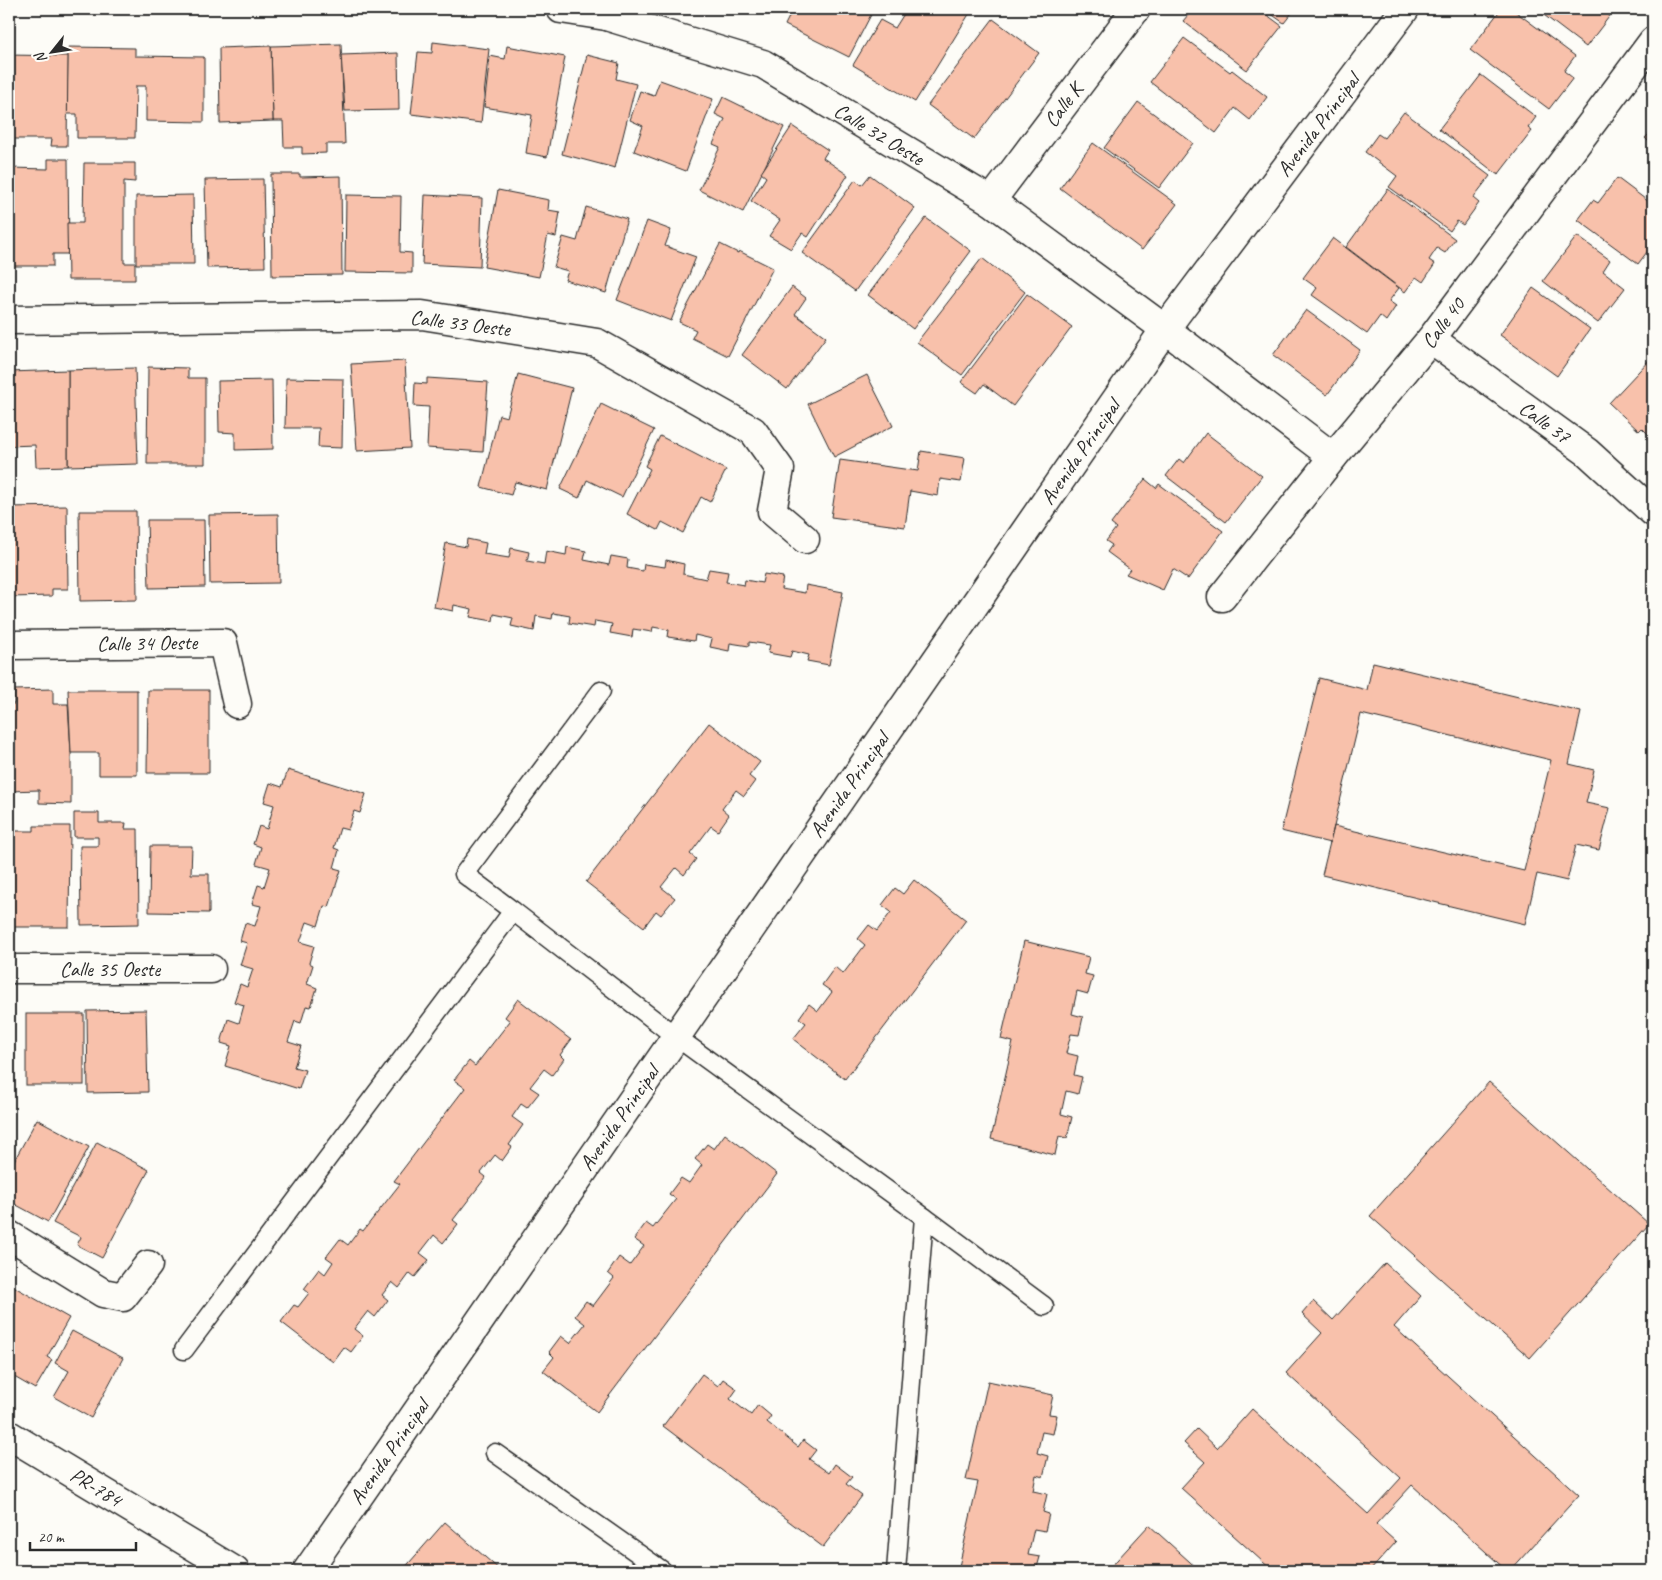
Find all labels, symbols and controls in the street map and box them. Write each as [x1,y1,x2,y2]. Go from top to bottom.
north arrow [28,28,78,78]
text: N [30,48,51,66]
street label: Avenida Principal [1271,66,1367,182]
street label: Calle K [1038,75,1090,132]
street label: Calle 32 Oeste [829,97,930,172]
street label: Calle 40 [1415,291,1471,354]
street label: Calle 33 Oeste [409,304,512,342]
street label: Avenida Principal [1034,392,1128,510]
street label: Calle 37 [1514,395,1577,450]
street label: Calle 34 Oeste [97,629,199,657]
street label: Avenida Principal [803,725,897,843]
street label: Calle 35 Oeste [60,956,161,982]
street label: Avenida Principal [573,1058,667,1176]
street label: Avenida Principal [343,1392,437,1510]
street label: PR-784 [66,1462,129,1514]
scale bar [30,1520,136,1552]
text: 20 m [38,1528,65,1547]

